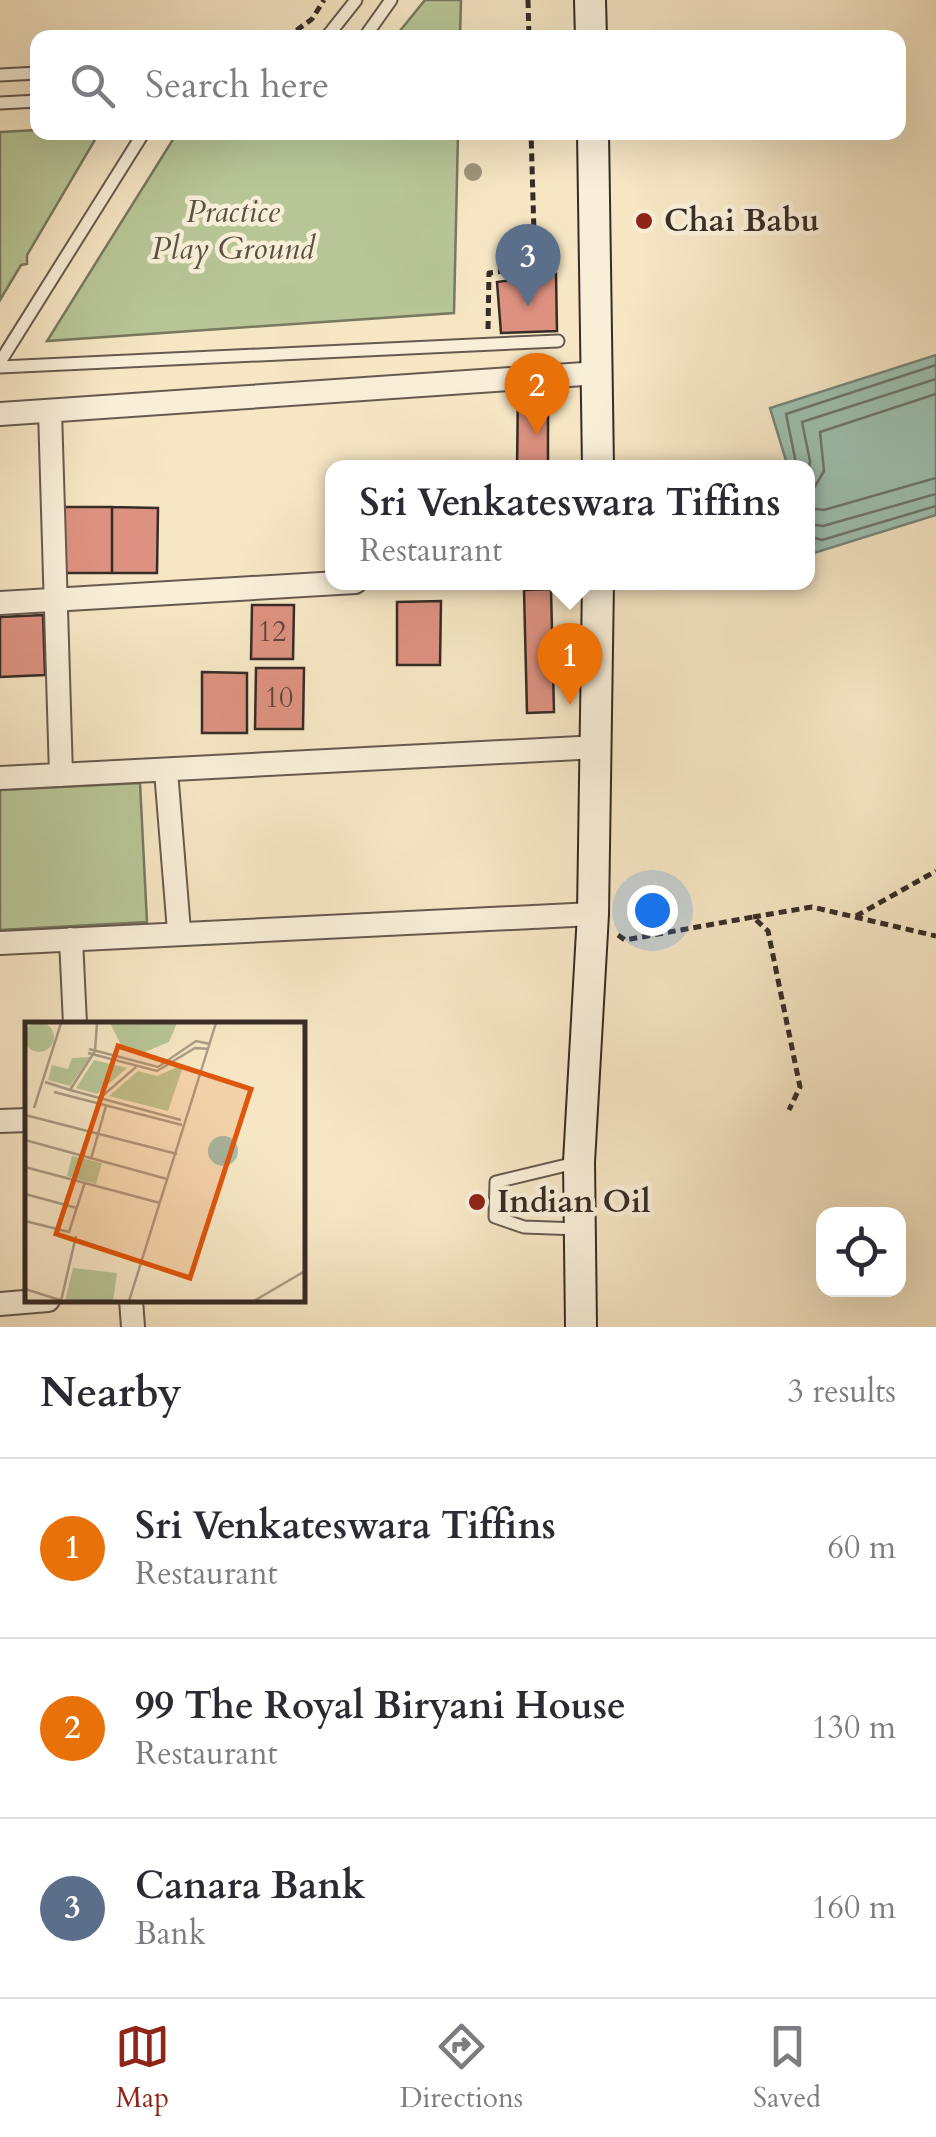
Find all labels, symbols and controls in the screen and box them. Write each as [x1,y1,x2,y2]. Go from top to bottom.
search box [30,30,906,140]
icon: search [65,58,120,113]
text: Search here [145,59,329,111]
park label: Practice Play Ground [151,190,316,271]
place label: Chai Babu [664,199,820,243]
marker: Chai Babu [633,210,655,232]
pin: 3 [496,224,560,306]
pin: 2 [504,352,570,435]
popup [325,460,815,590]
text: Sri Venkateswara Tiffins [360,477,780,529]
text: Restaurant [360,529,502,573]
house number: 12 [258,613,286,651]
pin: 1 [538,622,602,705]
house number: 10 [265,679,293,717]
your location [627,885,678,936]
inset map [25,1022,305,1302]
place label: Indian Oil [497,1180,650,1224]
marker: Indian Oil [466,1191,488,1213]
map controls [816,1207,906,1297]
button: locate [816,1207,906,1297]
text: Nearby [40,1364,182,1421]
text: 3 results [788,1370,896,1414]
text: Sri Venkateswara Tiffins [135,1500,556,1552]
text: 1 [64,1526,81,1570]
text: 60 m [828,1526,896,1570]
text: Restaurant [135,1552,278,1596]
text: 99 The Royal Biryani House [135,1680,626,1732]
text: 2 [64,1706,81,1750]
text: 130 m [811,1706,896,1750]
text: Restaurant [135,1732,278,1776]
text: Canara Bank [135,1860,366,1912]
text: 3 [64,1886,81,1930]
text: 160 m [811,1886,896,1930]
text: Bank [135,1912,206,1956]
tab: Map [115,2019,170,2117]
tab: Directions [400,2019,523,2117]
tab: Saved [753,2019,821,2117]

